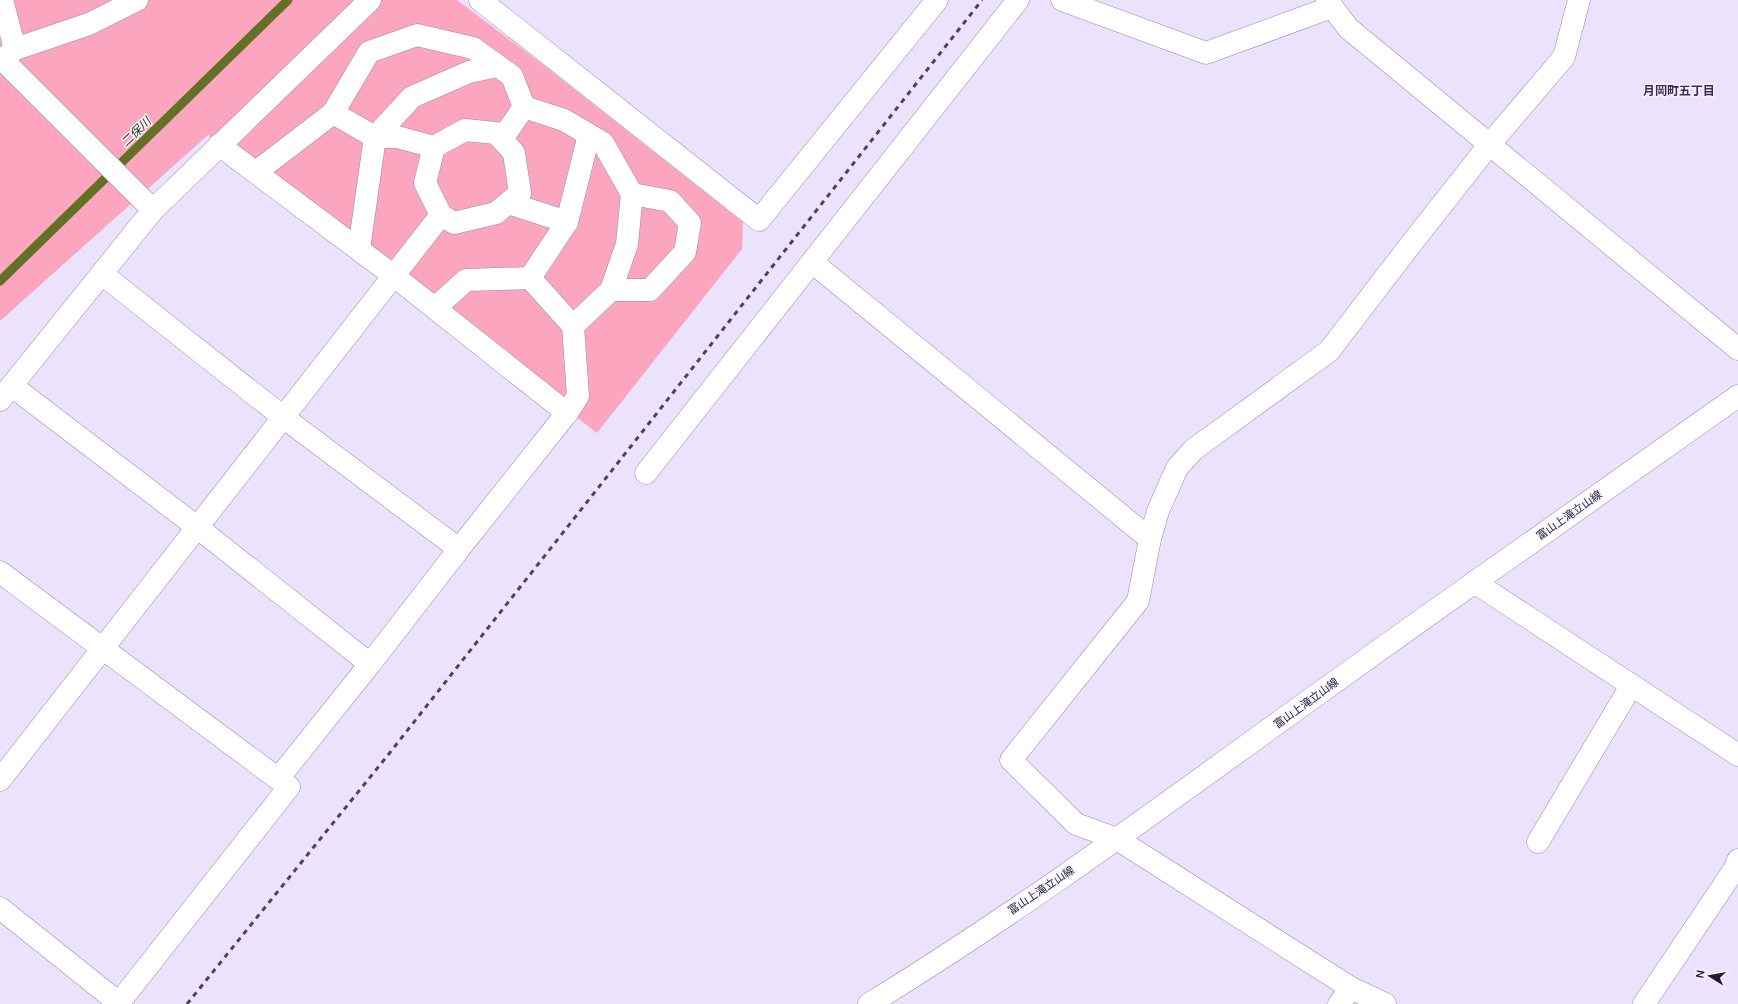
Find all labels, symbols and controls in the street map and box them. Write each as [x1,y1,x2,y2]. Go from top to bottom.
district label: 月岡町五丁目 [1643,82,1715,99]
water label: 二保川 [117,112,156,150]
street label: 富山上滝立山線 [1533,486,1605,543]
street label: 富山上滝立山線 [1270,674,1341,731]
street label: 富山上滝立山線 [1005,862,1077,917]
north arrow [1690,956,1730,996]
text: N [1692,969,1708,979]

